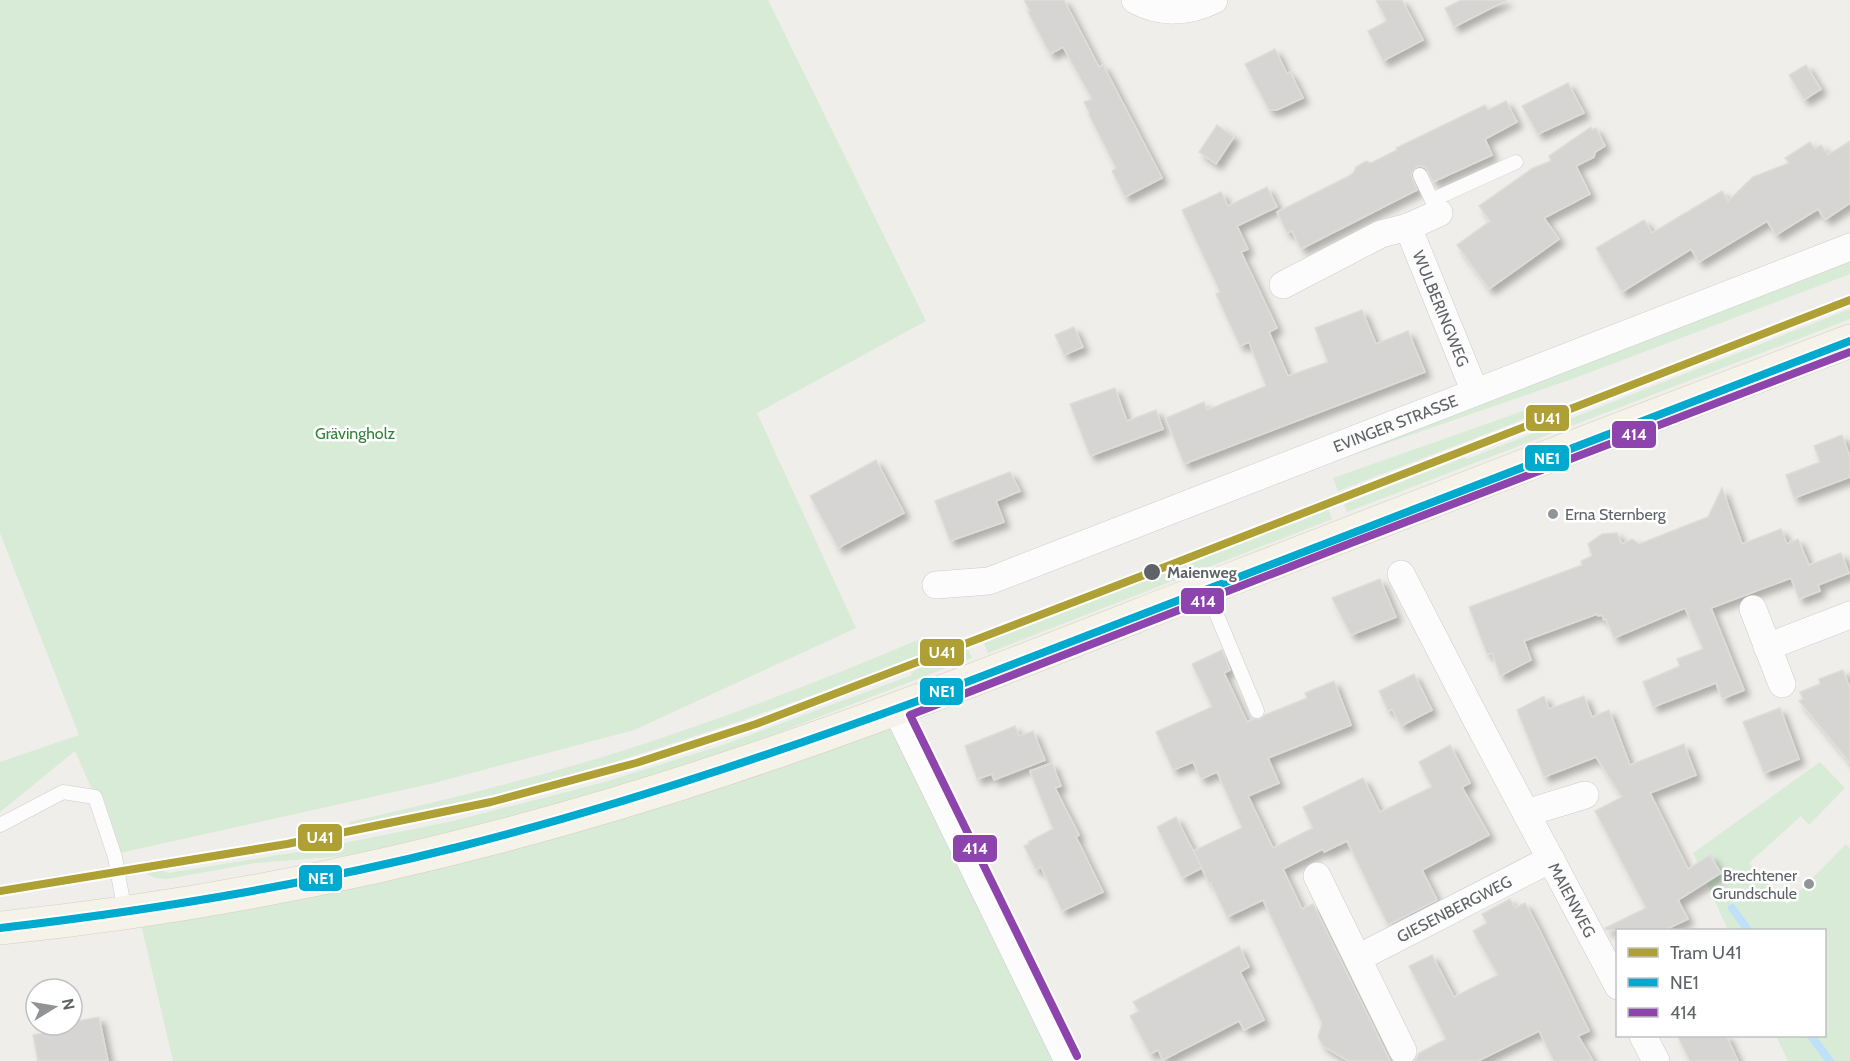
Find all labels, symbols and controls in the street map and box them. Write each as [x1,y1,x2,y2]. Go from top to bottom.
street label: WULBERINGWEG [1409,248,1473,369]
street label: EVINGER STRASSE [1330,391,1460,456]
line badge: U41 [1525,404,1570,432]
text: U41 [1533,409,1561,428]
line badge: 414 [1611,420,1657,449]
park label: Grävingholz [315,424,395,443]
text: 414 [1621,425,1647,444]
line badge: NE1 [1524,444,1570,472]
text: NE1 [1534,449,1560,468]
place label: Erna Sternberg [1565,505,1667,524]
marker: Erna Sternberg [1546,507,1560,521]
marker: Maienweg [1142,562,1162,582]
place label: Maienweg [1167,563,1237,582]
line badge: 414 [1180,587,1225,615]
text: 414 [1190,592,1216,611]
line badge: U41 [919,638,965,667]
text: U41 [928,643,956,662]
line badge: NE1 [919,677,964,706]
text: NE1 [929,682,955,701]
line badge: U41 [297,823,343,852]
text: U41 [306,828,334,847]
line badge: 414 [952,834,998,863]
text: 414 [962,839,988,858]
street label: MAIENWEG [1545,859,1600,940]
line badge: NE1 [298,864,343,892]
place label: Brechtener Grundschule [1712,866,1798,903]
text: NE1 [308,869,334,888]
street label: GIESENBERGWEG [1393,871,1515,946]
marker: Brechtener Grundschule [1802,877,1816,891]
legend [1616,929,1826,1037]
text: Tram U41 [1670,942,1741,964]
text: NE1 [1670,972,1699,994]
north arrow [24,977,84,1037]
text: N [58,997,79,1012]
text: 414 [1670,1002,1697,1024]

